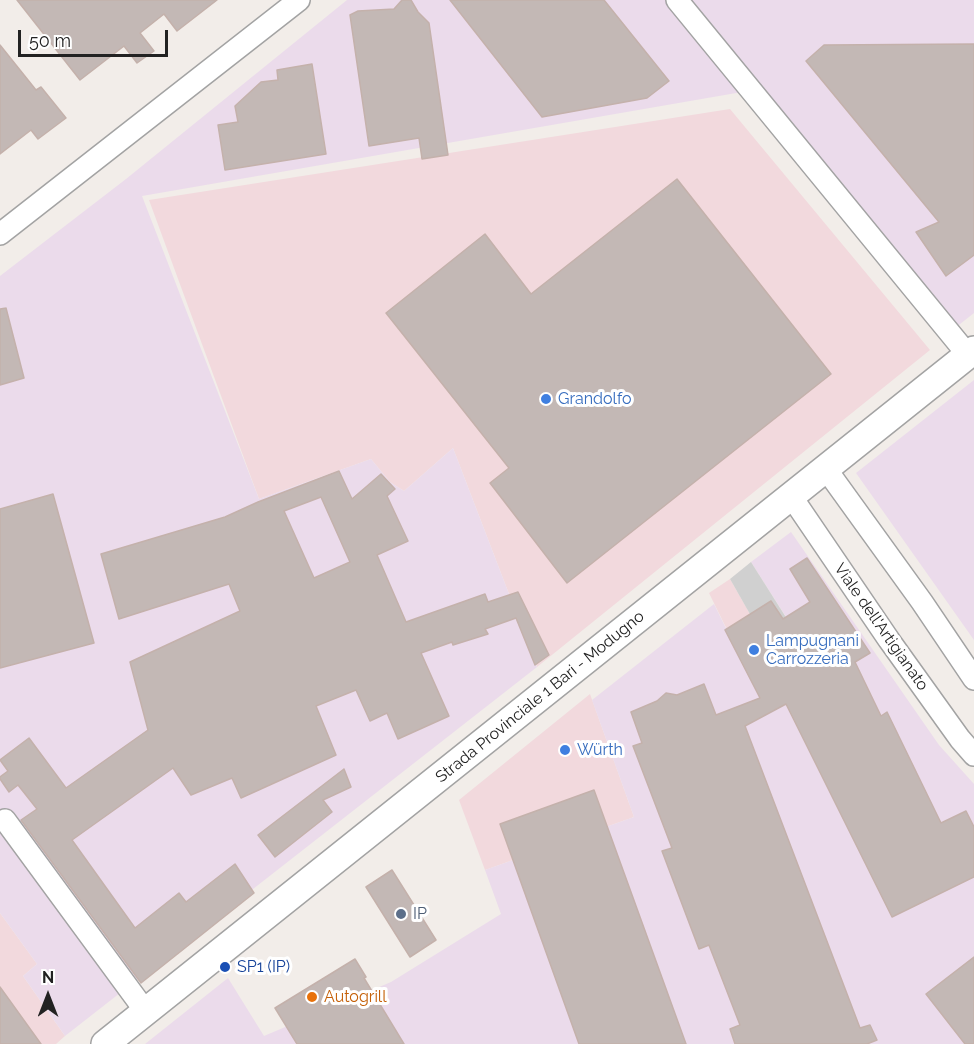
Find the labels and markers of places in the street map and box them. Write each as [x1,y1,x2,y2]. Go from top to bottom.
place label: Grandolfo [558,389,631,409]
marker: Grandolfo [539,392,553,406]
place label: Lampugnani Carrozzeria [766,631,859,669]
marker: Lampugnani Carrozzeria [747,643,761,657]
place label: Würth [577,740,623,760]
marker: Würth [558,743,572,757]
place label: IP [413,904,427,924]
marker: IP [394,907,408,921]
place label: SP1 (IP) [237,957,290,977]
marker: SP1 (IP) [218,960,232,974]
place label: Autogrill [324,987,387,1007]
marker: Autogrill [305,990,319,1004]

